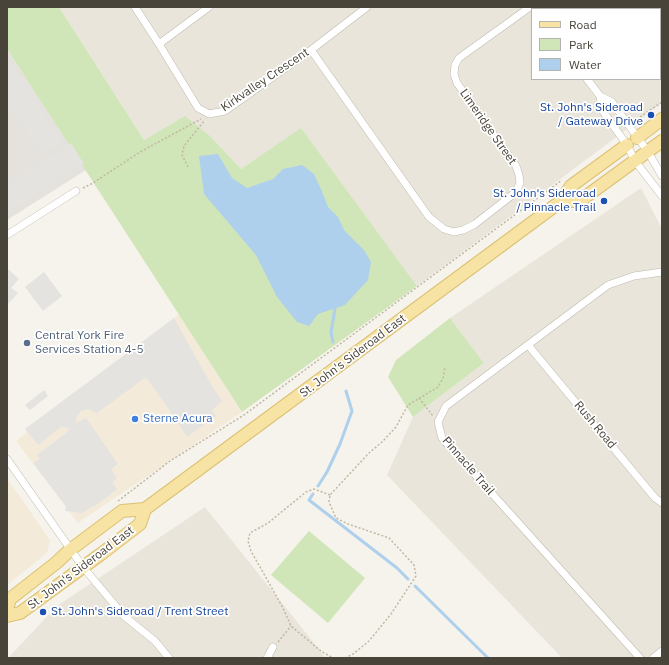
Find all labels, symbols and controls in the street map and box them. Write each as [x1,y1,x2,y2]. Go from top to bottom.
legend [531,8,661,80]
text: Road [569,17,597,32]
text: Park [569,37,593,52]
street label: Kirkvalley Crescent [218,45,312,115]
text: Water [569,57,601,72]
street label: Limeridge Street [457,86,519,168]
place label: St. John's Sideroad / Gateway Drive [540,101,643,129]
marker: St. John's Sideroad / Gateway Drive [646,110,656,120]
place label: St. John's Sideroad / Pinnacle Trail [493,187,596,215]
marker: St. John's Sideroad / Pinnacle Trail [599,196,609,206]
street label: St. John's Sideroad East [297,311,409,401]
place label: Central York Fire Services Station 4-5 [35,329,144,357]
marker: Central York Fire Services Station 4-5 [22,338,32,348]
street label: Rush Road [571,398,619,452]
place label: Sterne Acura [143,412,213,426]
marker: Sterne Acura [130,414,140,424]
street label: Pinnacle Trail [439,434,497,498]
street label: St. John's Sideroad East [25,523,137,613]
place label: St. John's Sideroad / Trent Street [51,605,228,619]
marker: St. John's Sideroad / Trent Street [38,607,48,617]

